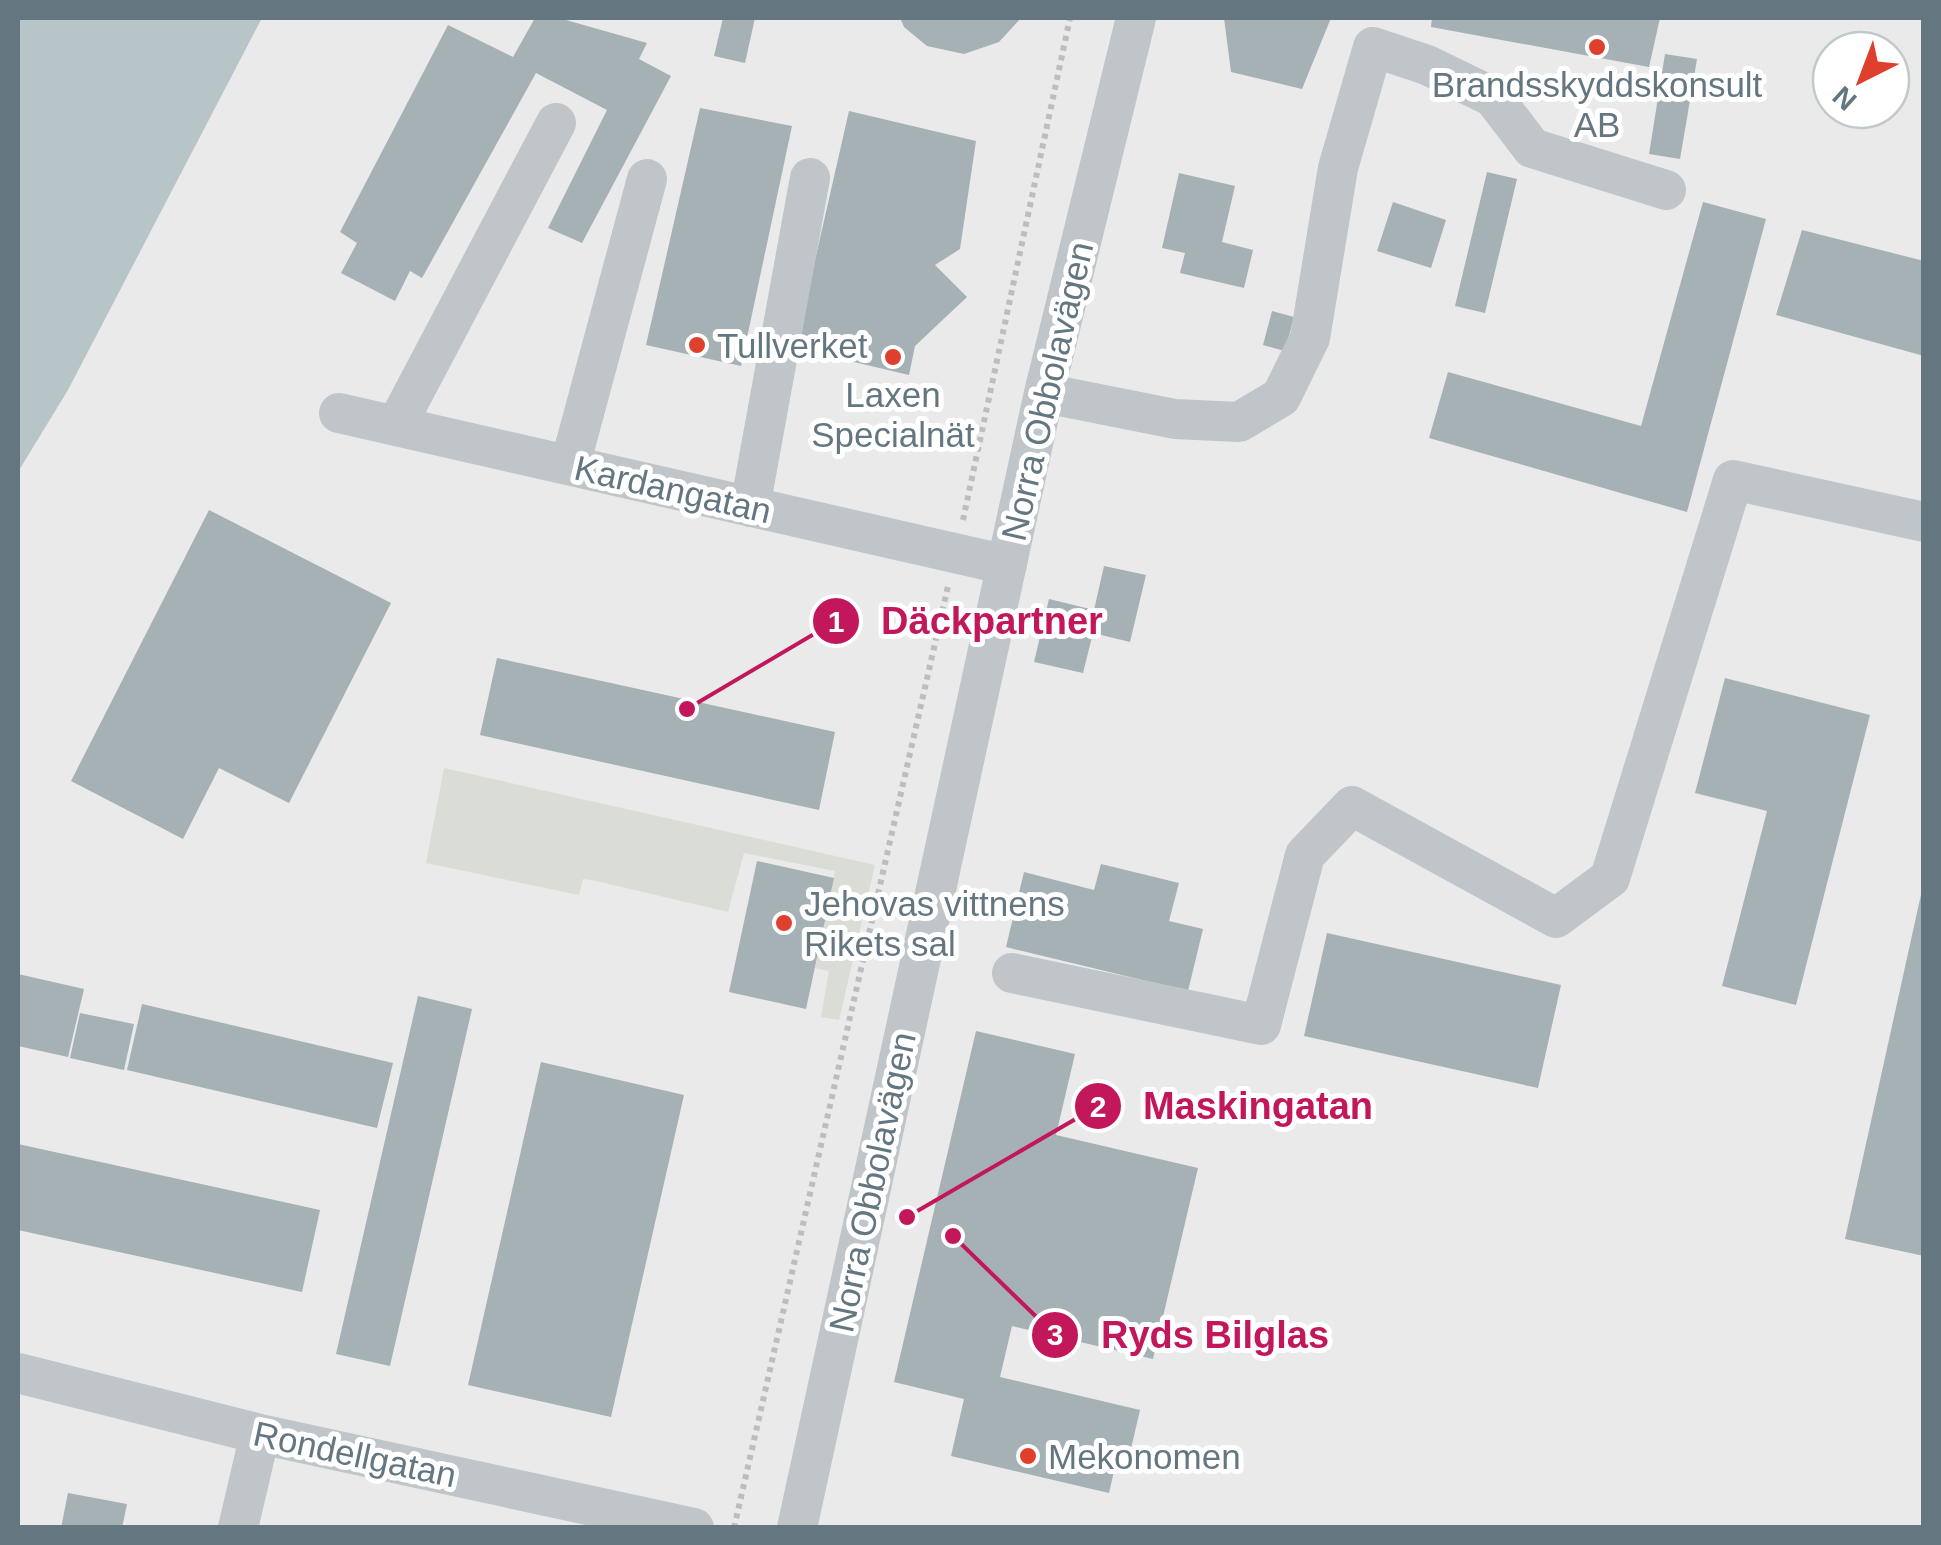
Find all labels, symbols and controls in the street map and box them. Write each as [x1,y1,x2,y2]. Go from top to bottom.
north arrow [1811,30,1911,130]
marker: Brandsskyddskonsult AB [1586,36,1608,58]
place label: Brandsskyddskonsult AB [1432,65,1763,144]
text: N [1827,80,1862,116]
street label: Norra Obbolavägen [994,238,1100,544]
place label: Tullverket [717,326,868,365]
marker: Tullverket [686,334,708,356]
marker: Laxen Specialnät [882,346,904,368]
place label: Laxen Specialnät [811,375,975,454]
street label: Kardangatan [571,447,775,531]
callout: Däckpartner [811,587,1123,655]
text: Däckpartner [881,600,1103,642]
text: 1 [828,605,844,638]
place label: Jehovas vittnens Rikets sal [804,884,1065,963]
marker: Jehovas vittnens Rikets sal [773,912,795,934]
street label: Norra Obbolavägen [821,1029,923,1335]
callout: Maskingatan [1073,1072,1393,1140]
text: Maskingatan [1143,1085,1373,1127]
text: 2 [1090,1090,1106,1123]
callout: Ryds Bilglas [1030,1301,1349,1369]
text: Ryds Bilglas [1101,1314,1329,1356]
text: 3 [1047,1318,1063,1351]
street label: Rondellgatan [250,1413,460,1495]
place label: Mekonomen [1048,1437,1241,1476]
marker: Mekonomen [1017,1445,1039,1467]

